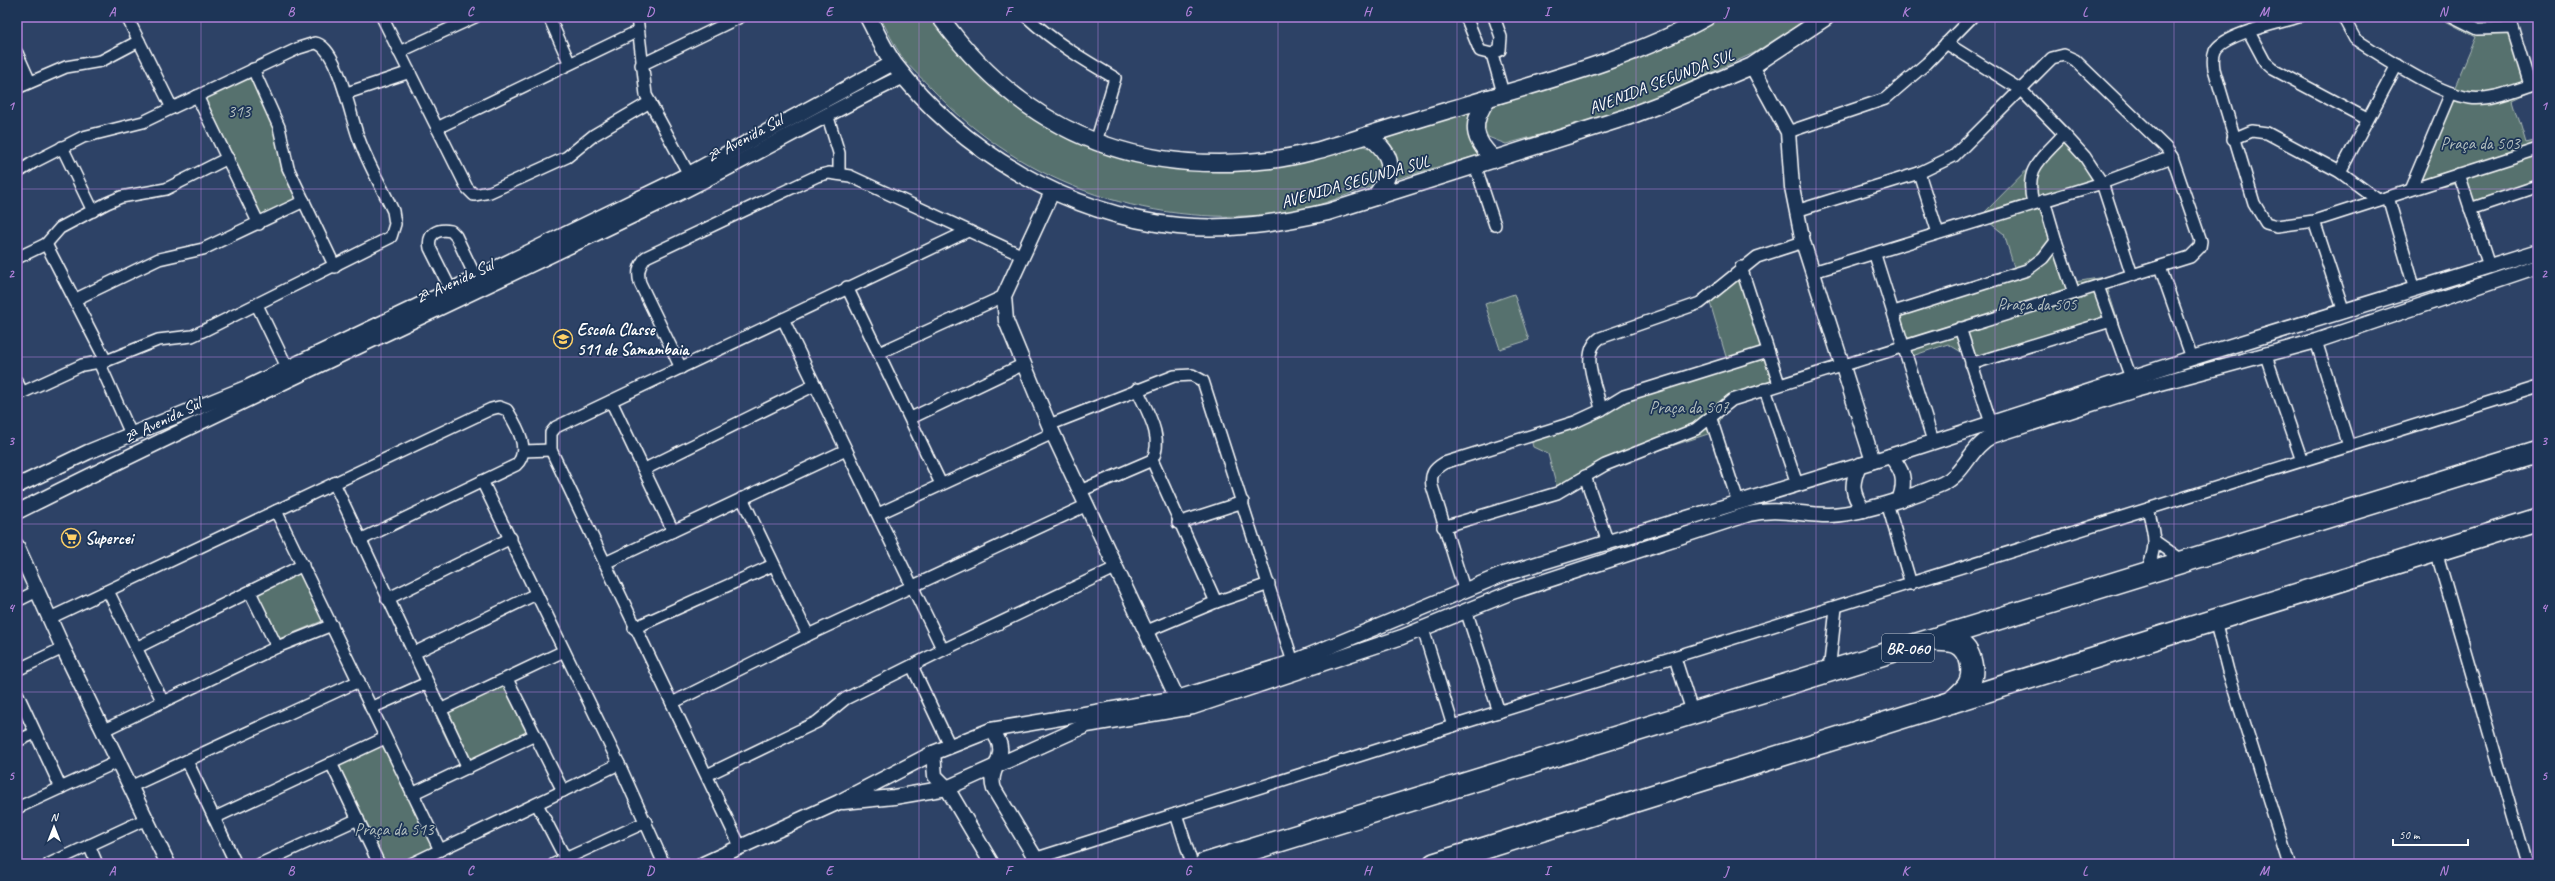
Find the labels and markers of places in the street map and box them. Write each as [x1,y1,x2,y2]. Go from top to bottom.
place label: Escola Classe 511 de Samambaia [577,319,690,360]
school or university icon: Escola Classe 511 de Samambaia [552,328,574,350]
supermarket icon: Supercei [60,527,82,549]
place label: Supercei [85,528,136,549]

